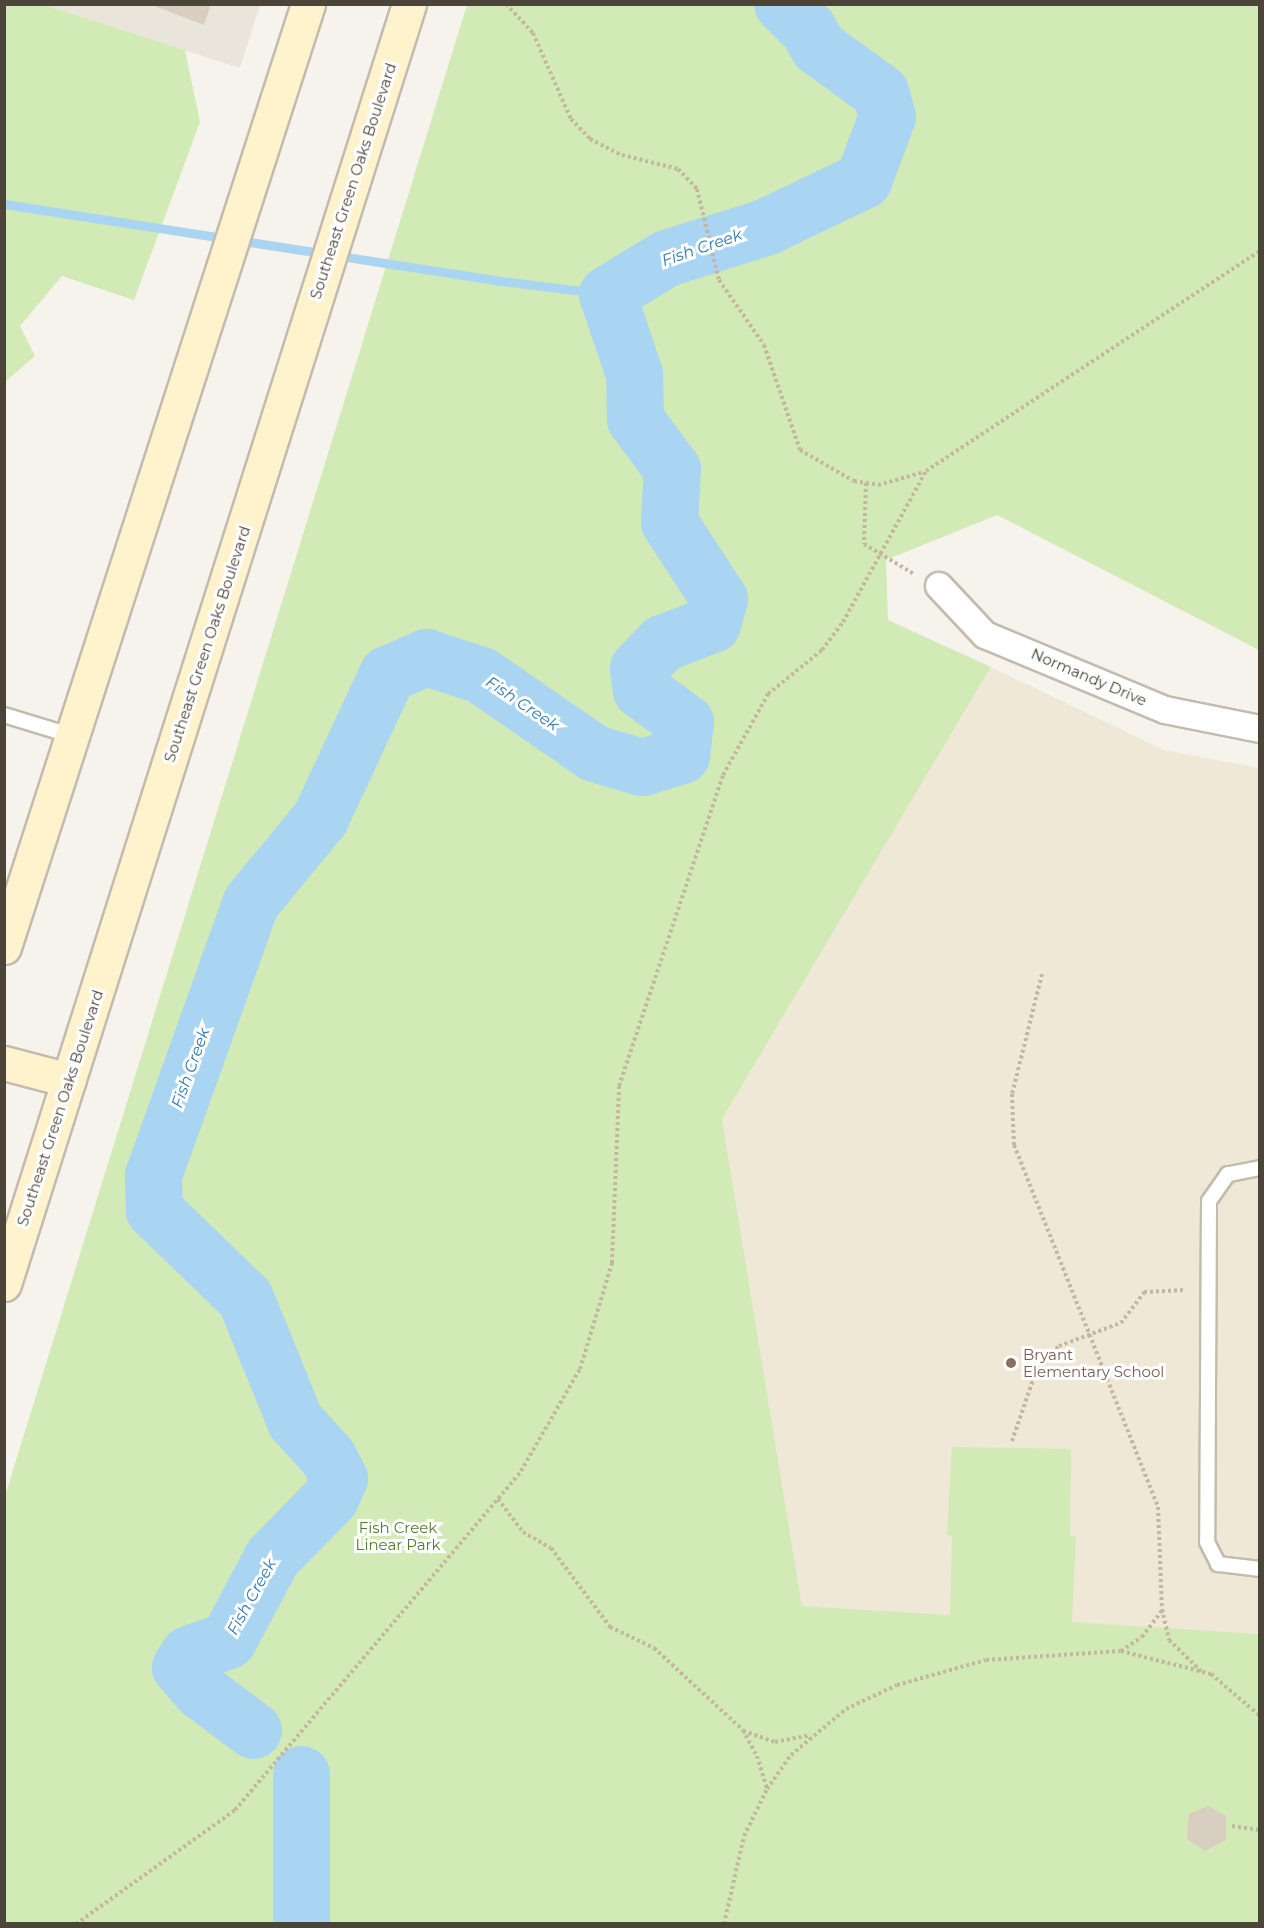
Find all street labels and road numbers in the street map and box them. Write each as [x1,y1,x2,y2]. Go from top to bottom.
street label: Southeast Green Oaks Boulevard [306,61,400,301]
street label: Southeast Green Oaks Boulevard [160,524,254,764]
street label: Normandy Drive [1028,645,1150,709]
street label: Southeast Green Oaks Boulevard [13,988,107,1228]

